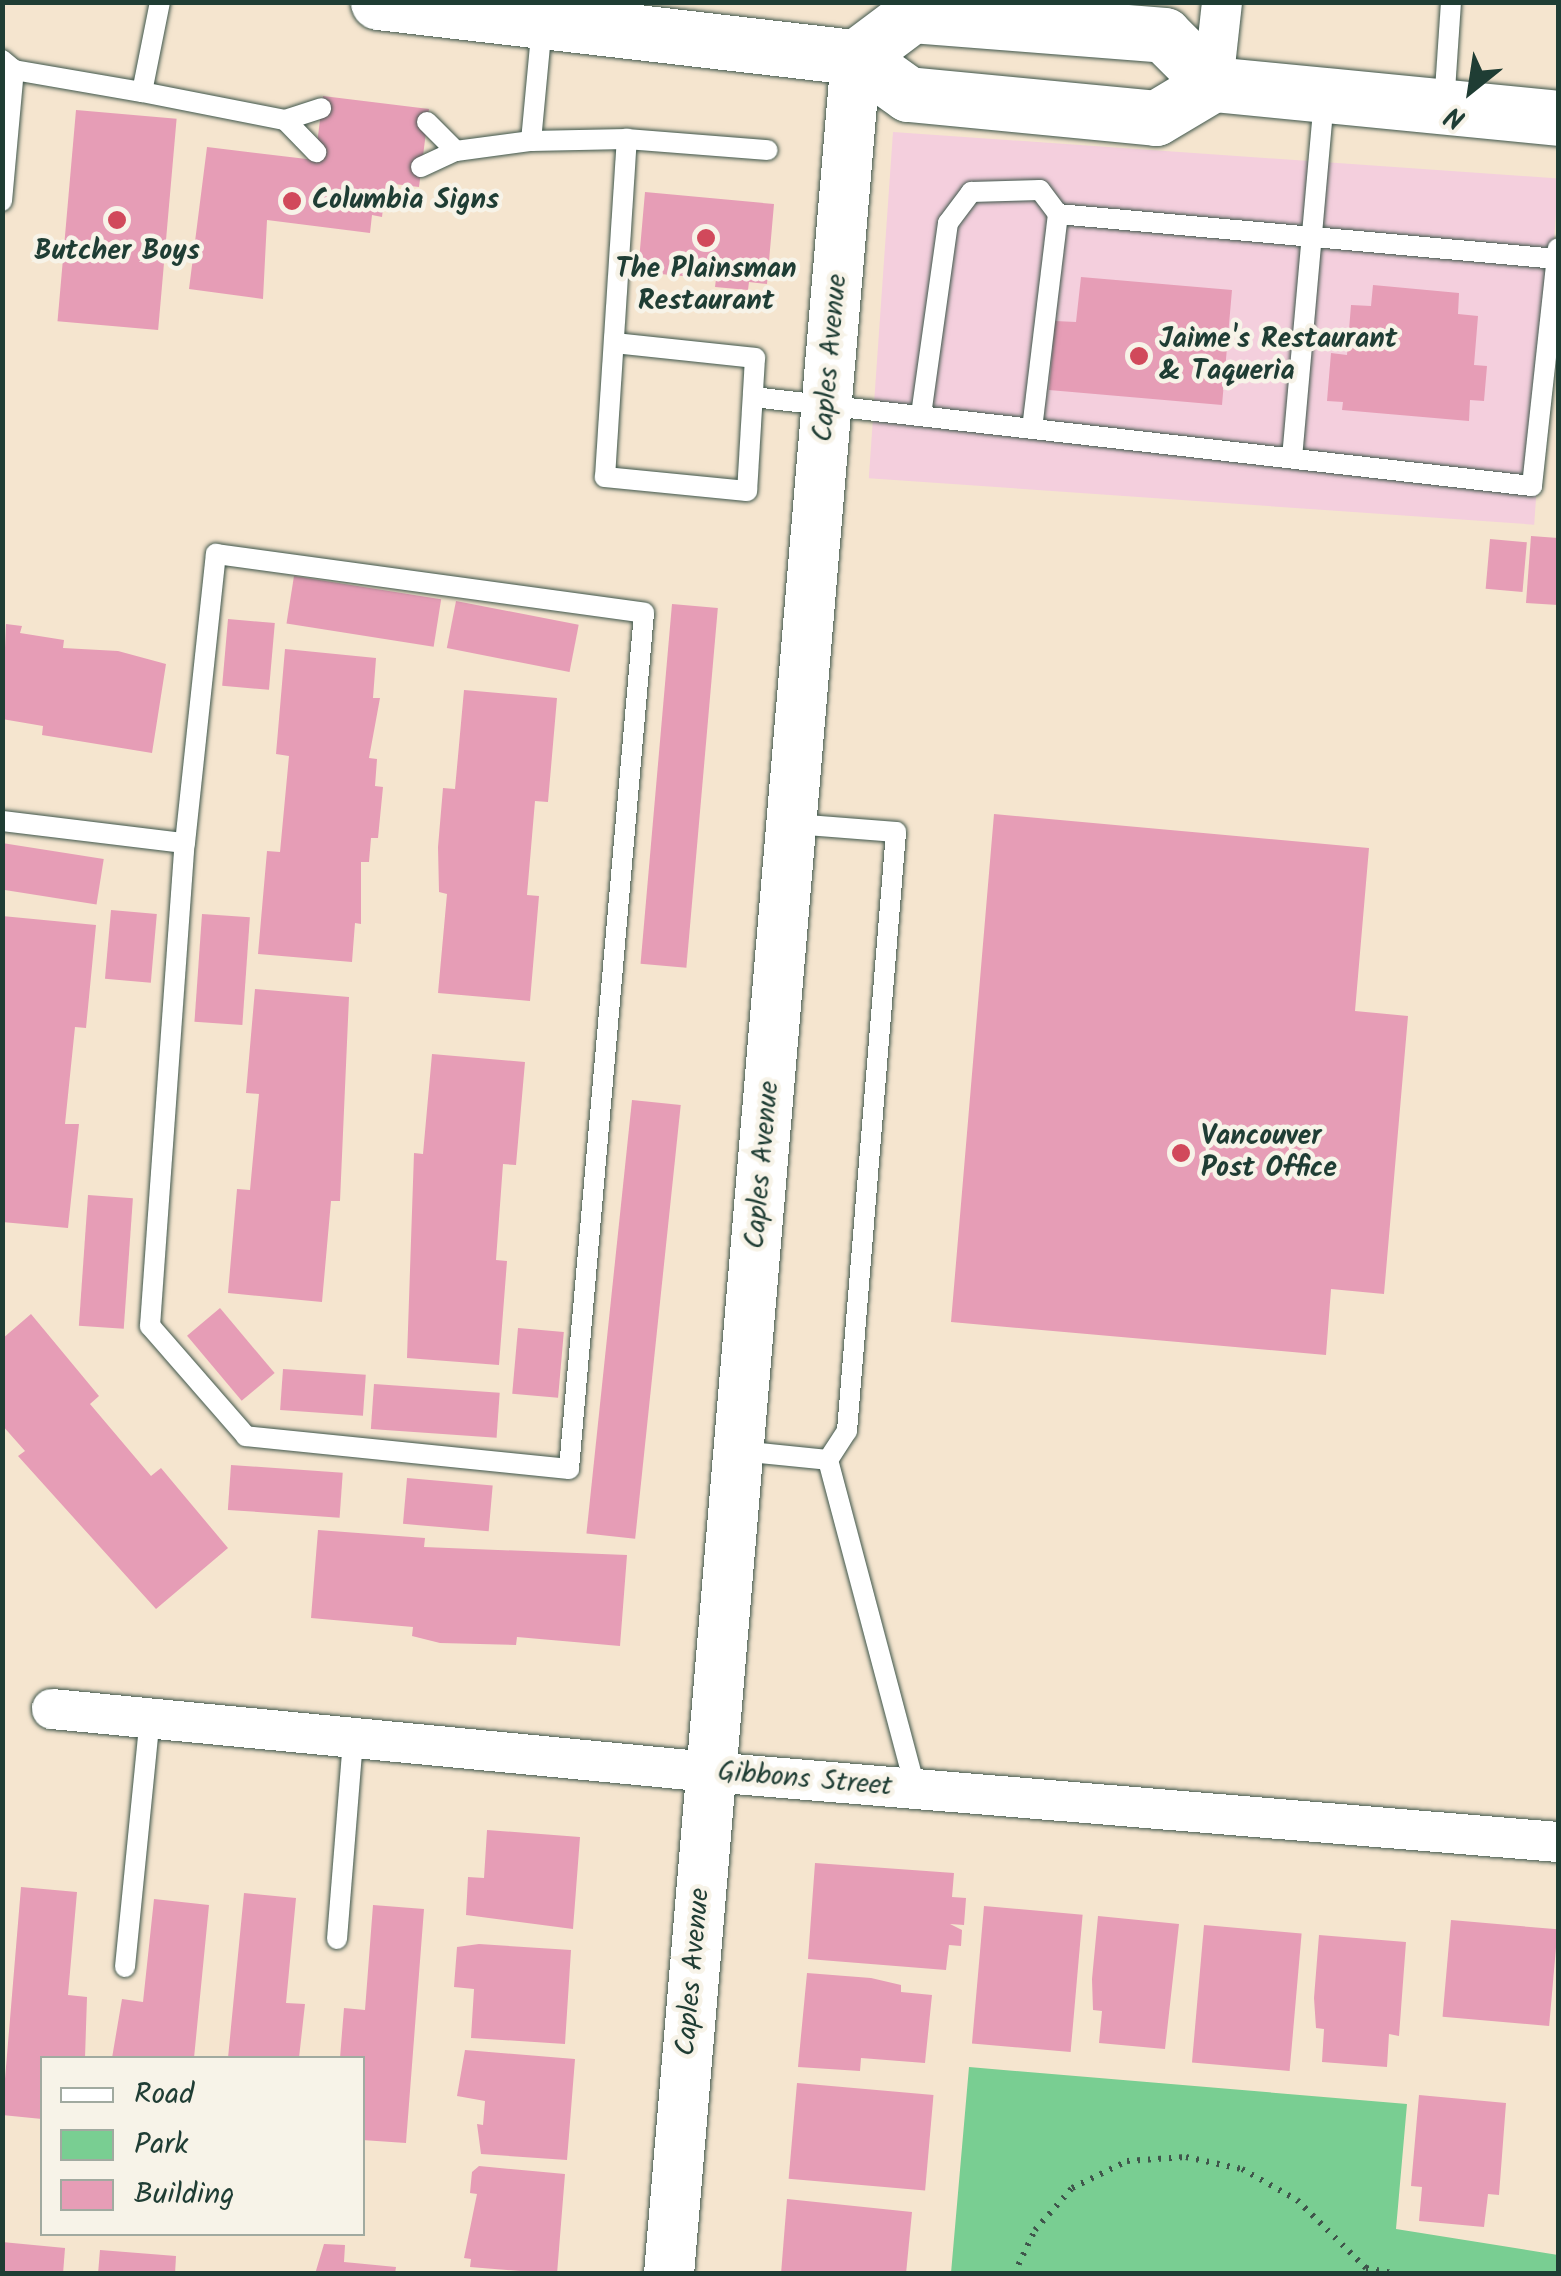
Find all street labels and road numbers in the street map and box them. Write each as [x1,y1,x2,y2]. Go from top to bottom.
street label: Caples Avenue [807,273,855,443]
street label: Caples Avenue [739,1080,787,1250]
street label: Gibbons Street [716,1756,894,1804]
street label: Caples Avenue [670,1887,718,2057]

